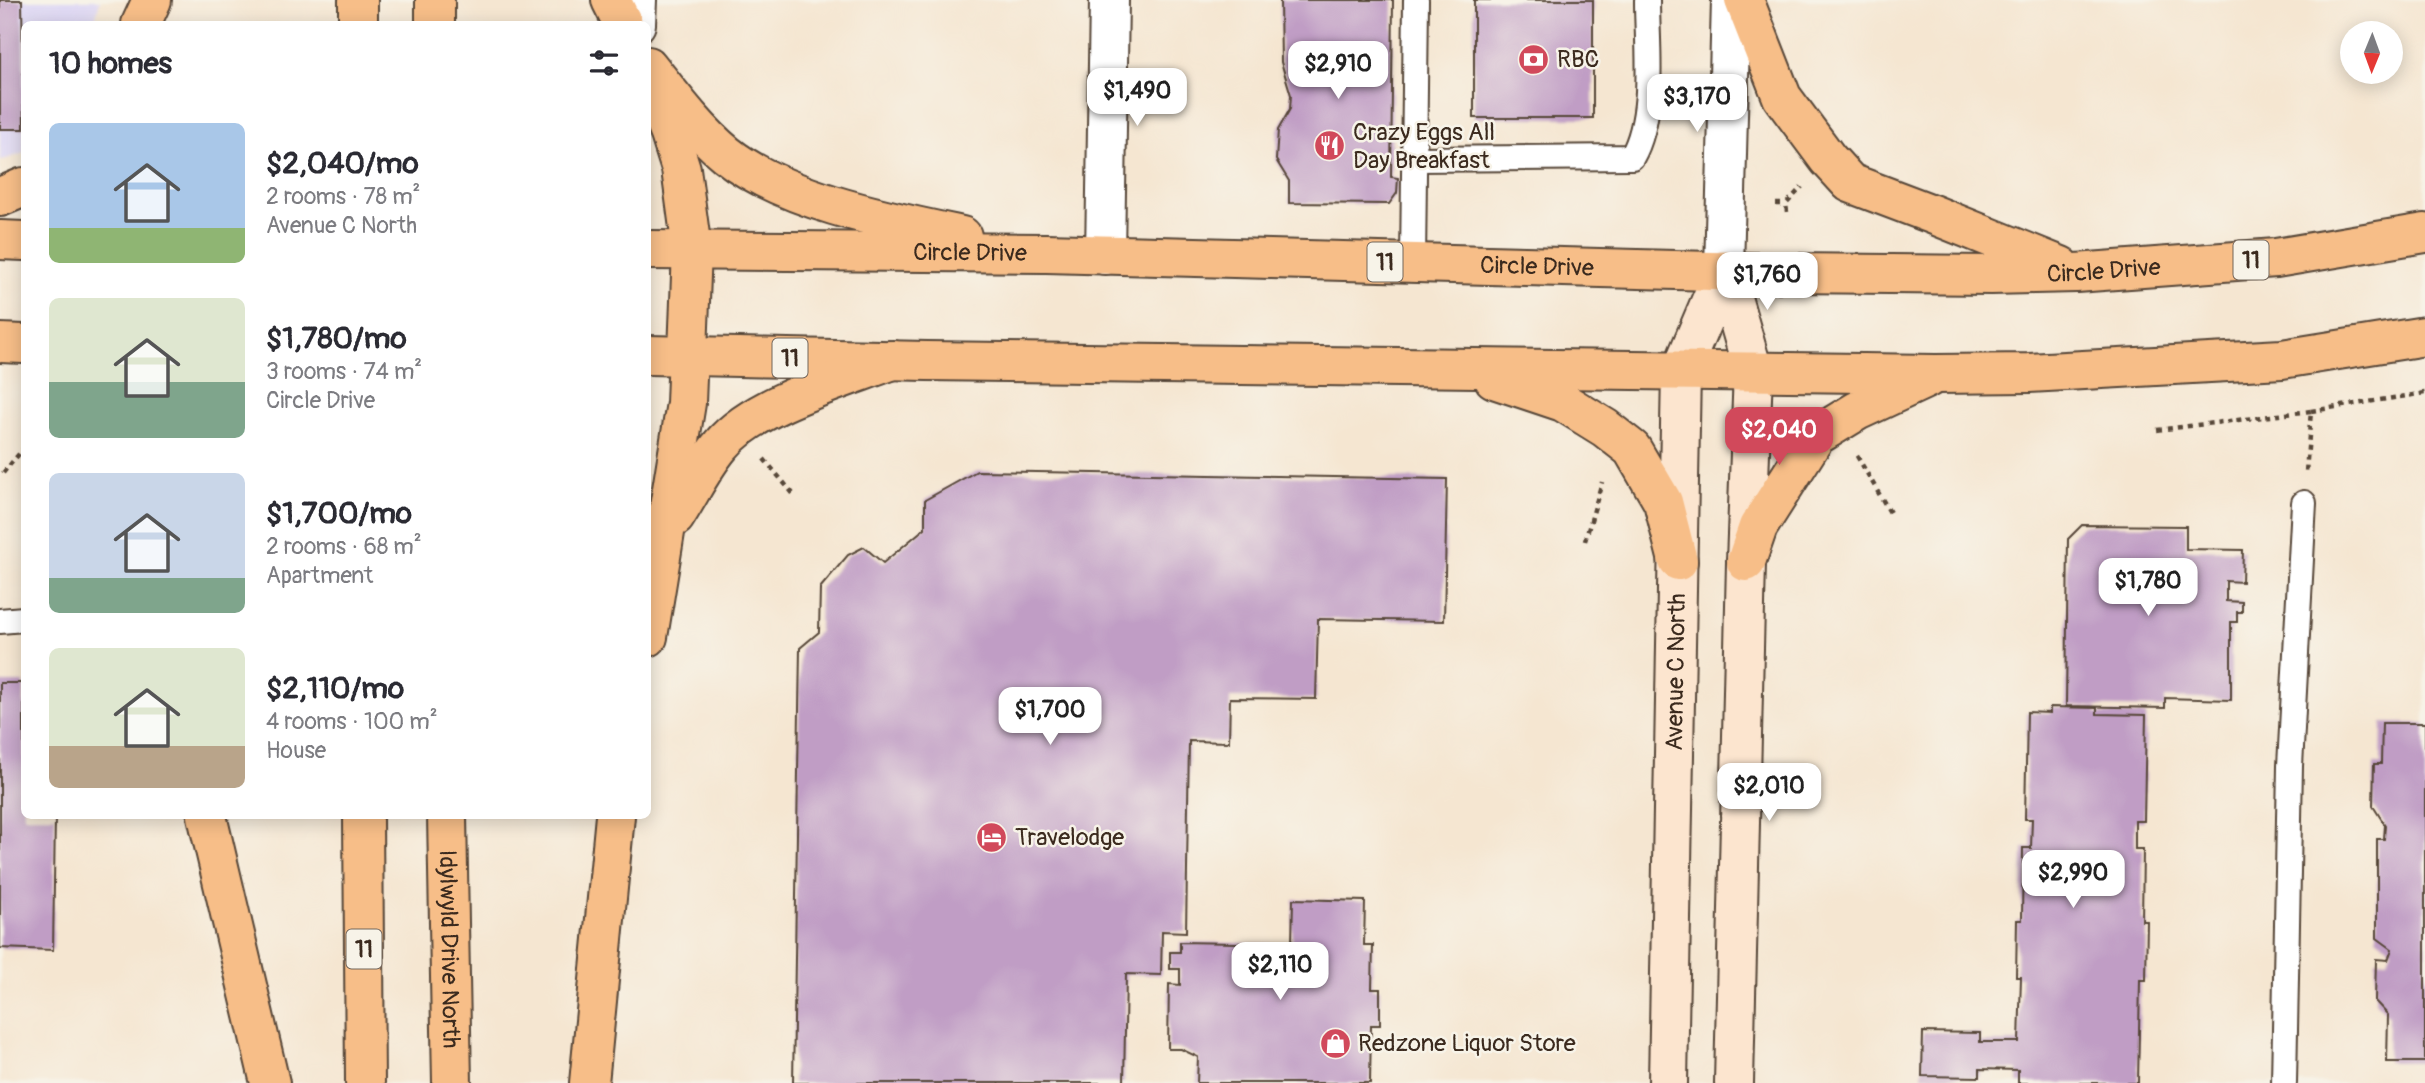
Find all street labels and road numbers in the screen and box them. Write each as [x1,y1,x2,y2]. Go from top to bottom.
street label: Circle Drive [913,237,1027,267]
road number: 11 [2234,241,2268,280]
road number: 11 [1368,243,1402,282]
street label: Circle Drive [1479,250,1594,282]
street label: Circle Drive [2046,252,2162,288]
road number: 11 [772,338,808,378]
street label: Avenue C North [1660,593,1691,751]
street label: Idylwyld Drive North [433,849,466,1049]
road number: 11 [346,930,382,968]

